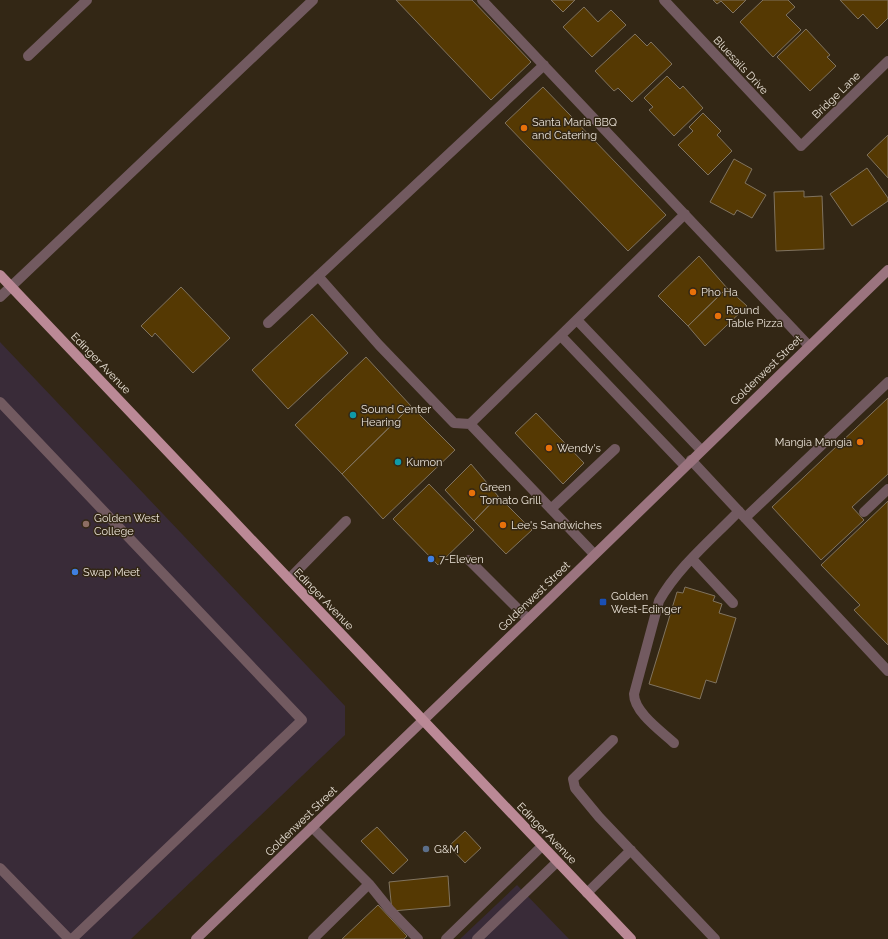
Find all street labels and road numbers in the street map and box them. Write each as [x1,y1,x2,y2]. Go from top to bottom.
street label: Bluesails Drive [711,34,771,97]
street label: Bridge Lane [810,69,863,121]
street label: Edinger Avenue [68,330,134,397]
street label: Goldenwest Street [728,333,805,408]
street label: Goldenwest Street [496,559,573,634]
street label: Edinger Avenue [291,566,357,633]
street label: Goldenwest Street [263,784,340,859]
street label: Edinger Avenue [514,800,580,867]

